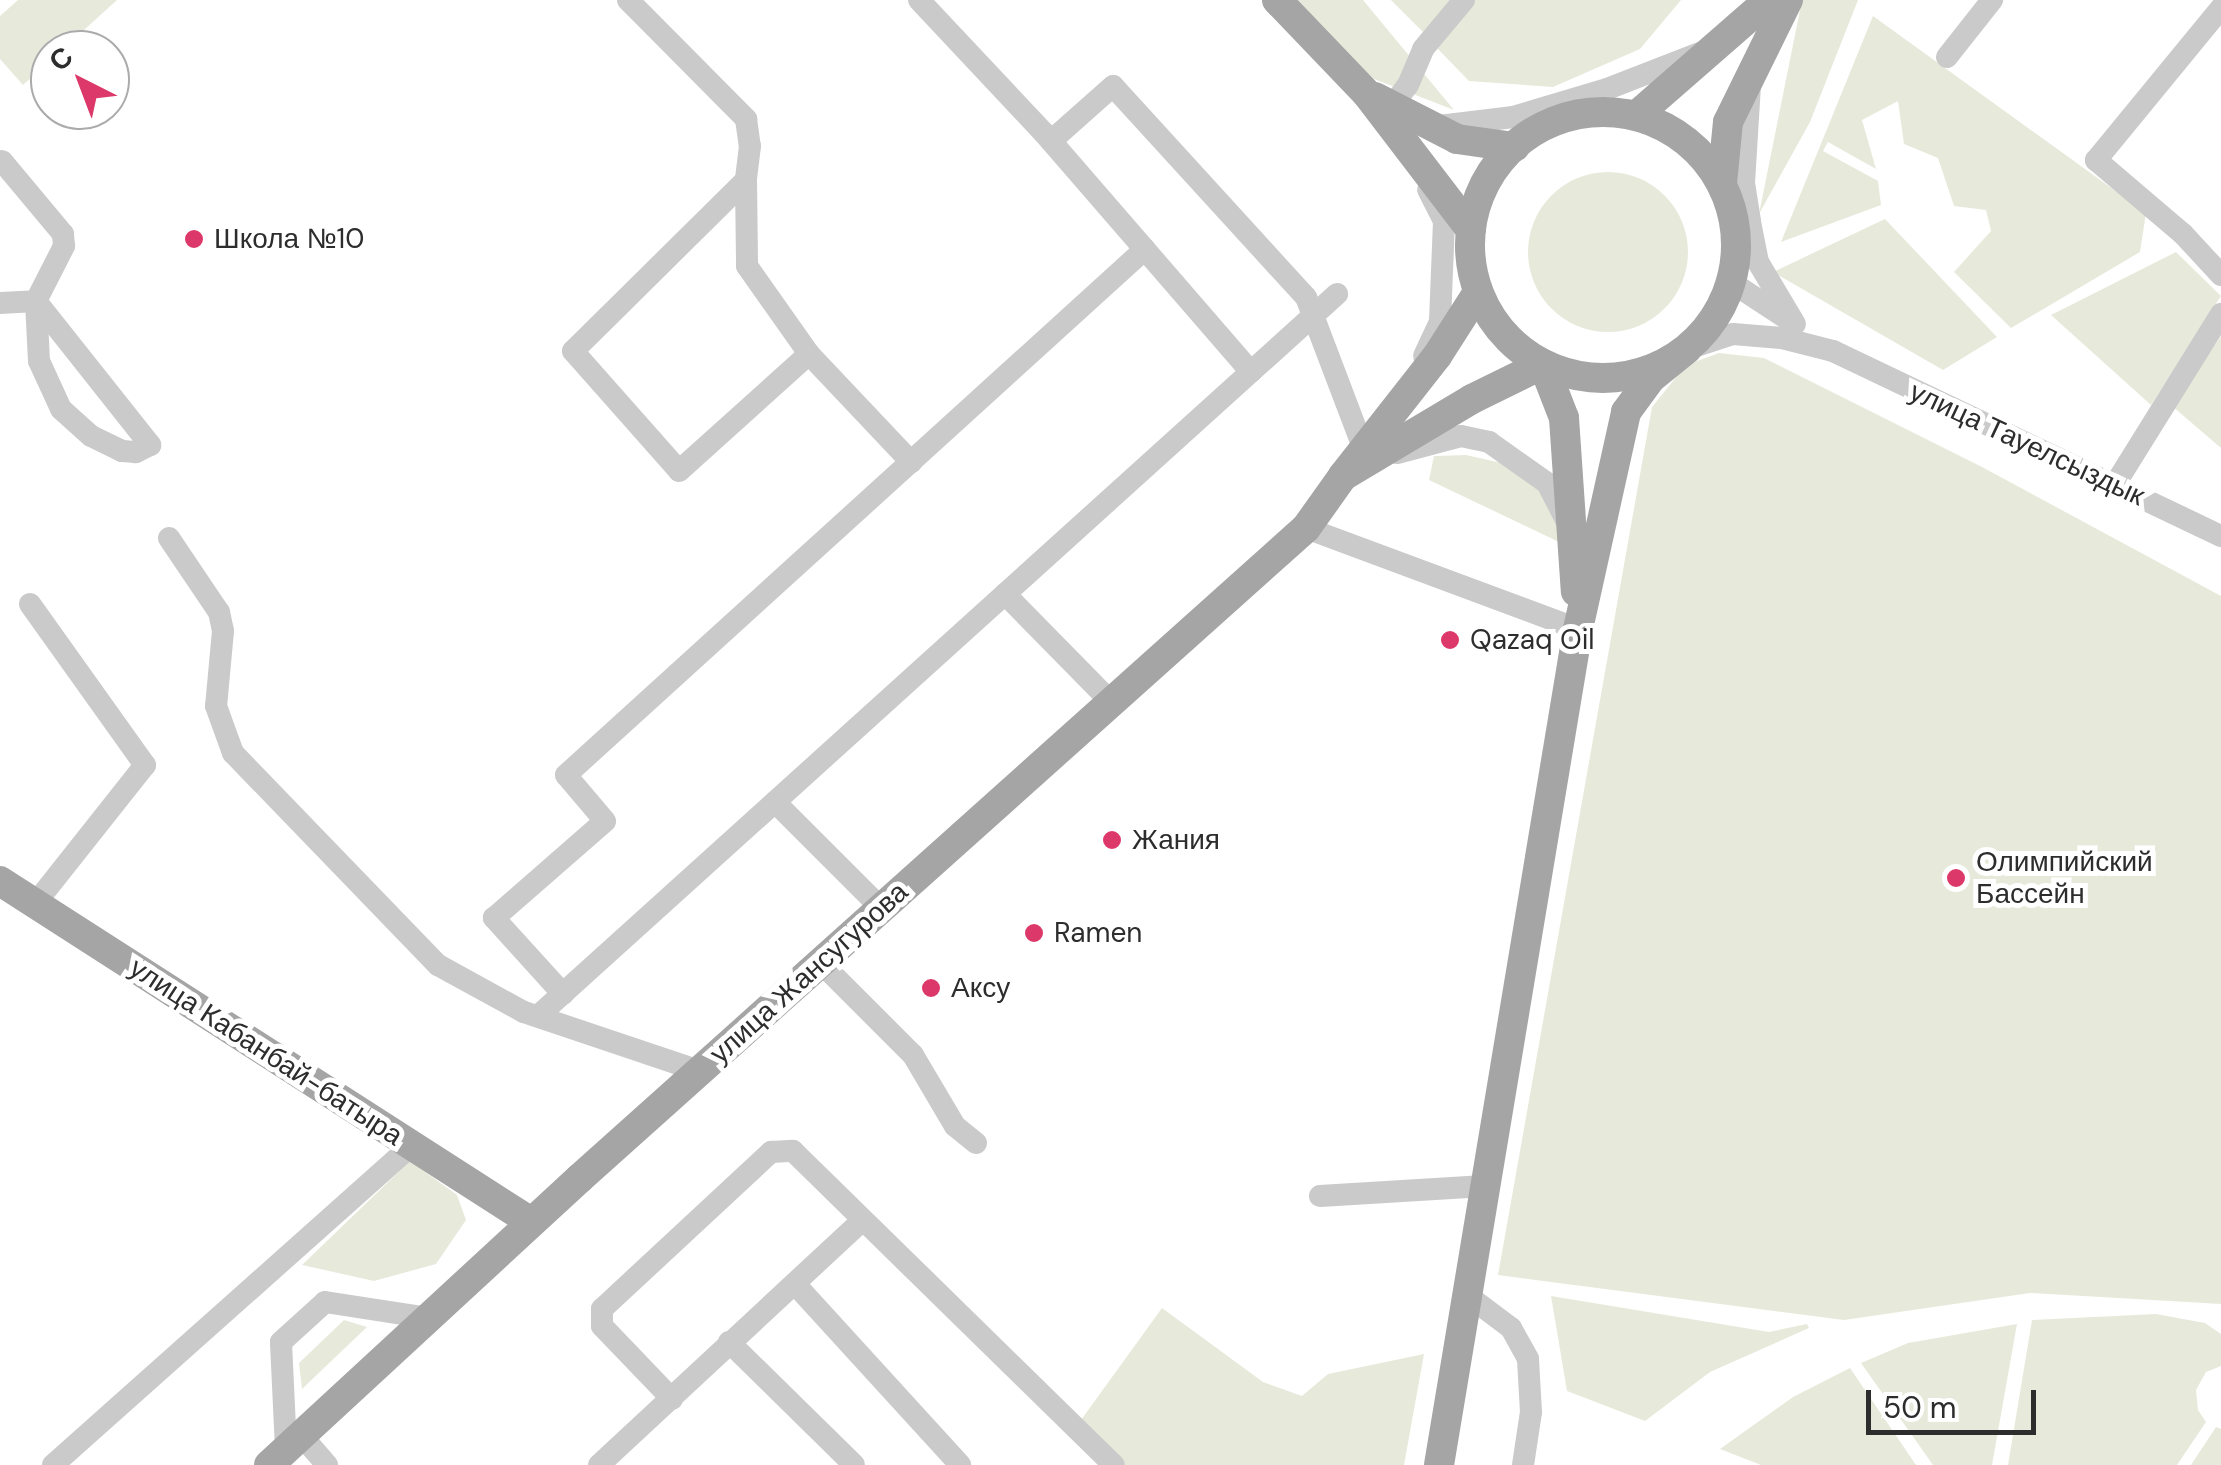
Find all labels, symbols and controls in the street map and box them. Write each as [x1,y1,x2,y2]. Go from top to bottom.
north arrow [30,30,130,130]
text: С [41,38,81,79]
place label: Школа №10 [214,222,364,256]
marker: Школа №10 [183,228,205,250]
street label: улица Тауелсыздык [1904,375,2150,513]
place label: Qazaq Oil [1470,623,1595,657]
marker: Qazaq Oil [1439,629,1461,651]
place label: Жания [1132,823,1220,857]
marker: Жания [1101,829,1123,851]
place label: Олимпийский Бассейн [1976,845,2153,911]
marker: Олимпийский Бассейн [1945,867,1967,889]
street label: улица Жансугурова [703,875,915,1071]
place label: Ramen [1054,916,1142,950]
marker: Ramen [1023,922,1045,944]
street label: улица Кабанбай-батыра [123,951,409,1153]
place label: Аксу [951,971,1010,1005]
marker: Аксу [920,977,942,999]
scale bar [1871,1370,2041,1432]
text: 50 m [1883,1388,1957,1427]

